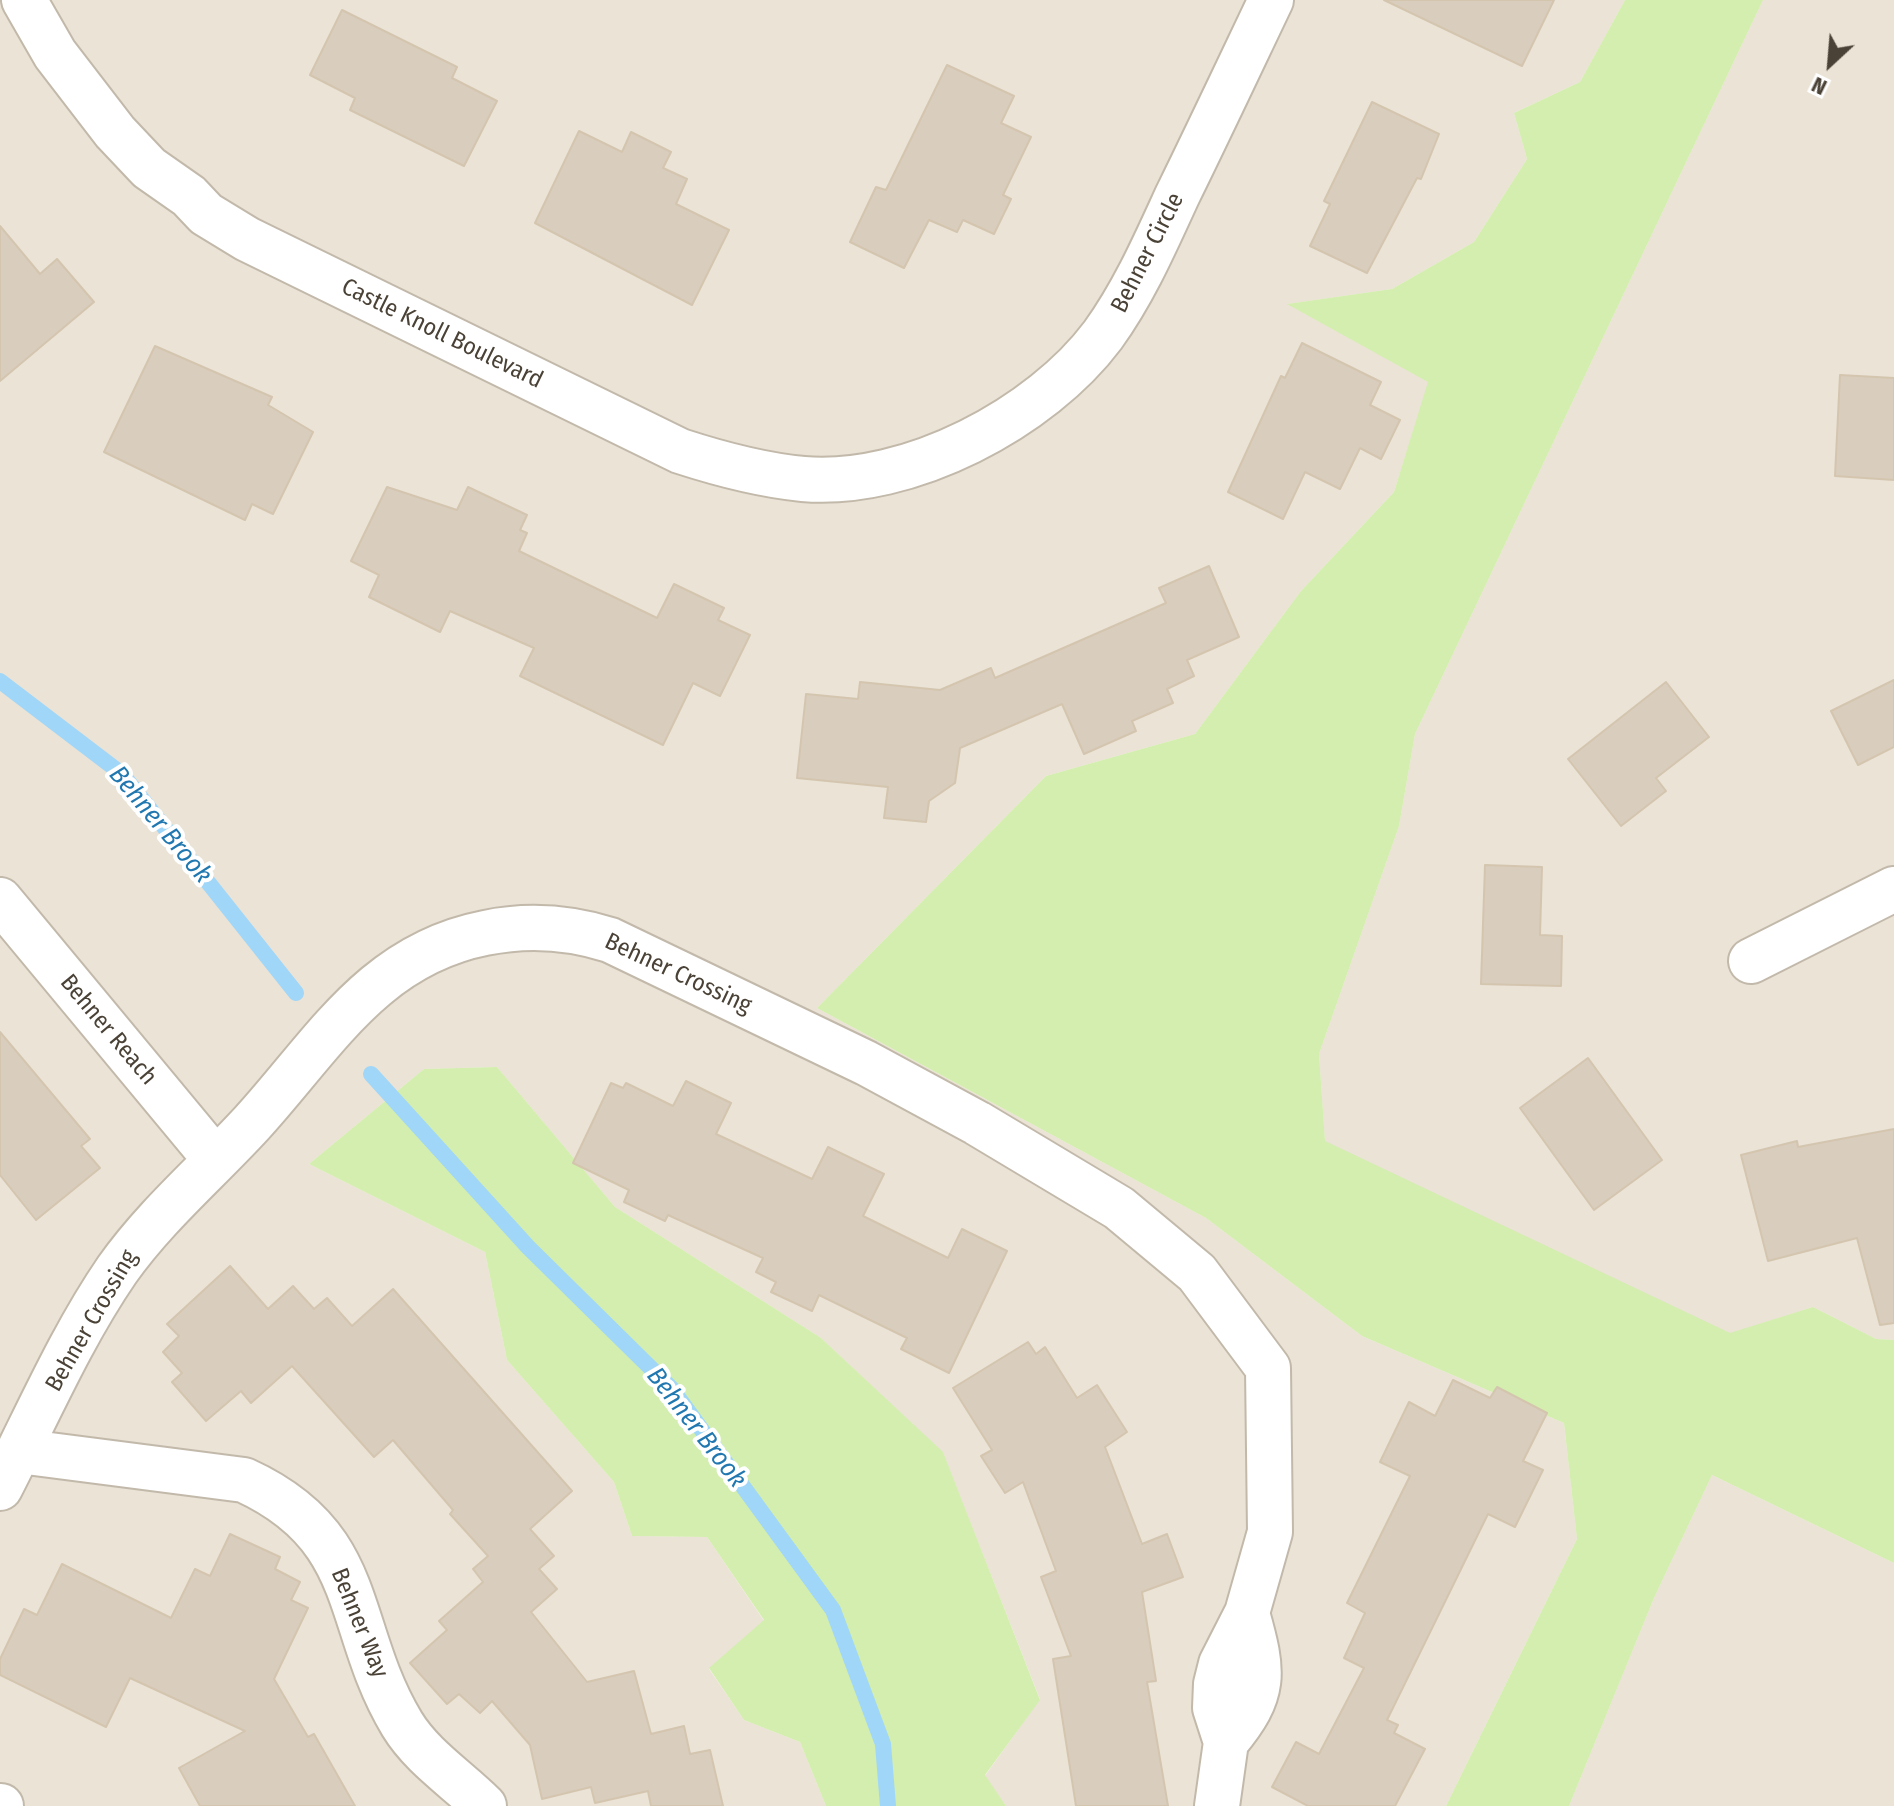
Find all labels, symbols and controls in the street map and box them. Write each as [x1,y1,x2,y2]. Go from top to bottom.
north arrow [1790,24,1870,104]
text: N [1807,71,1831,101]
street label: Behner Circle [1106,188,1190,318]
street label: Castle Knoll Boulevard [337,273,547,395]
water label: Behner Brook [102,760,218,890]
street label: Behner Crossing [600,927,756,1021]
street label: Behner Reach [54,969,162,1091]
street label: Behner Crossing [40,1245,144,1397]
water label: Behner Brook [639,1362,753,1494]
street label: Behner Way [324,1564,394,1682]

